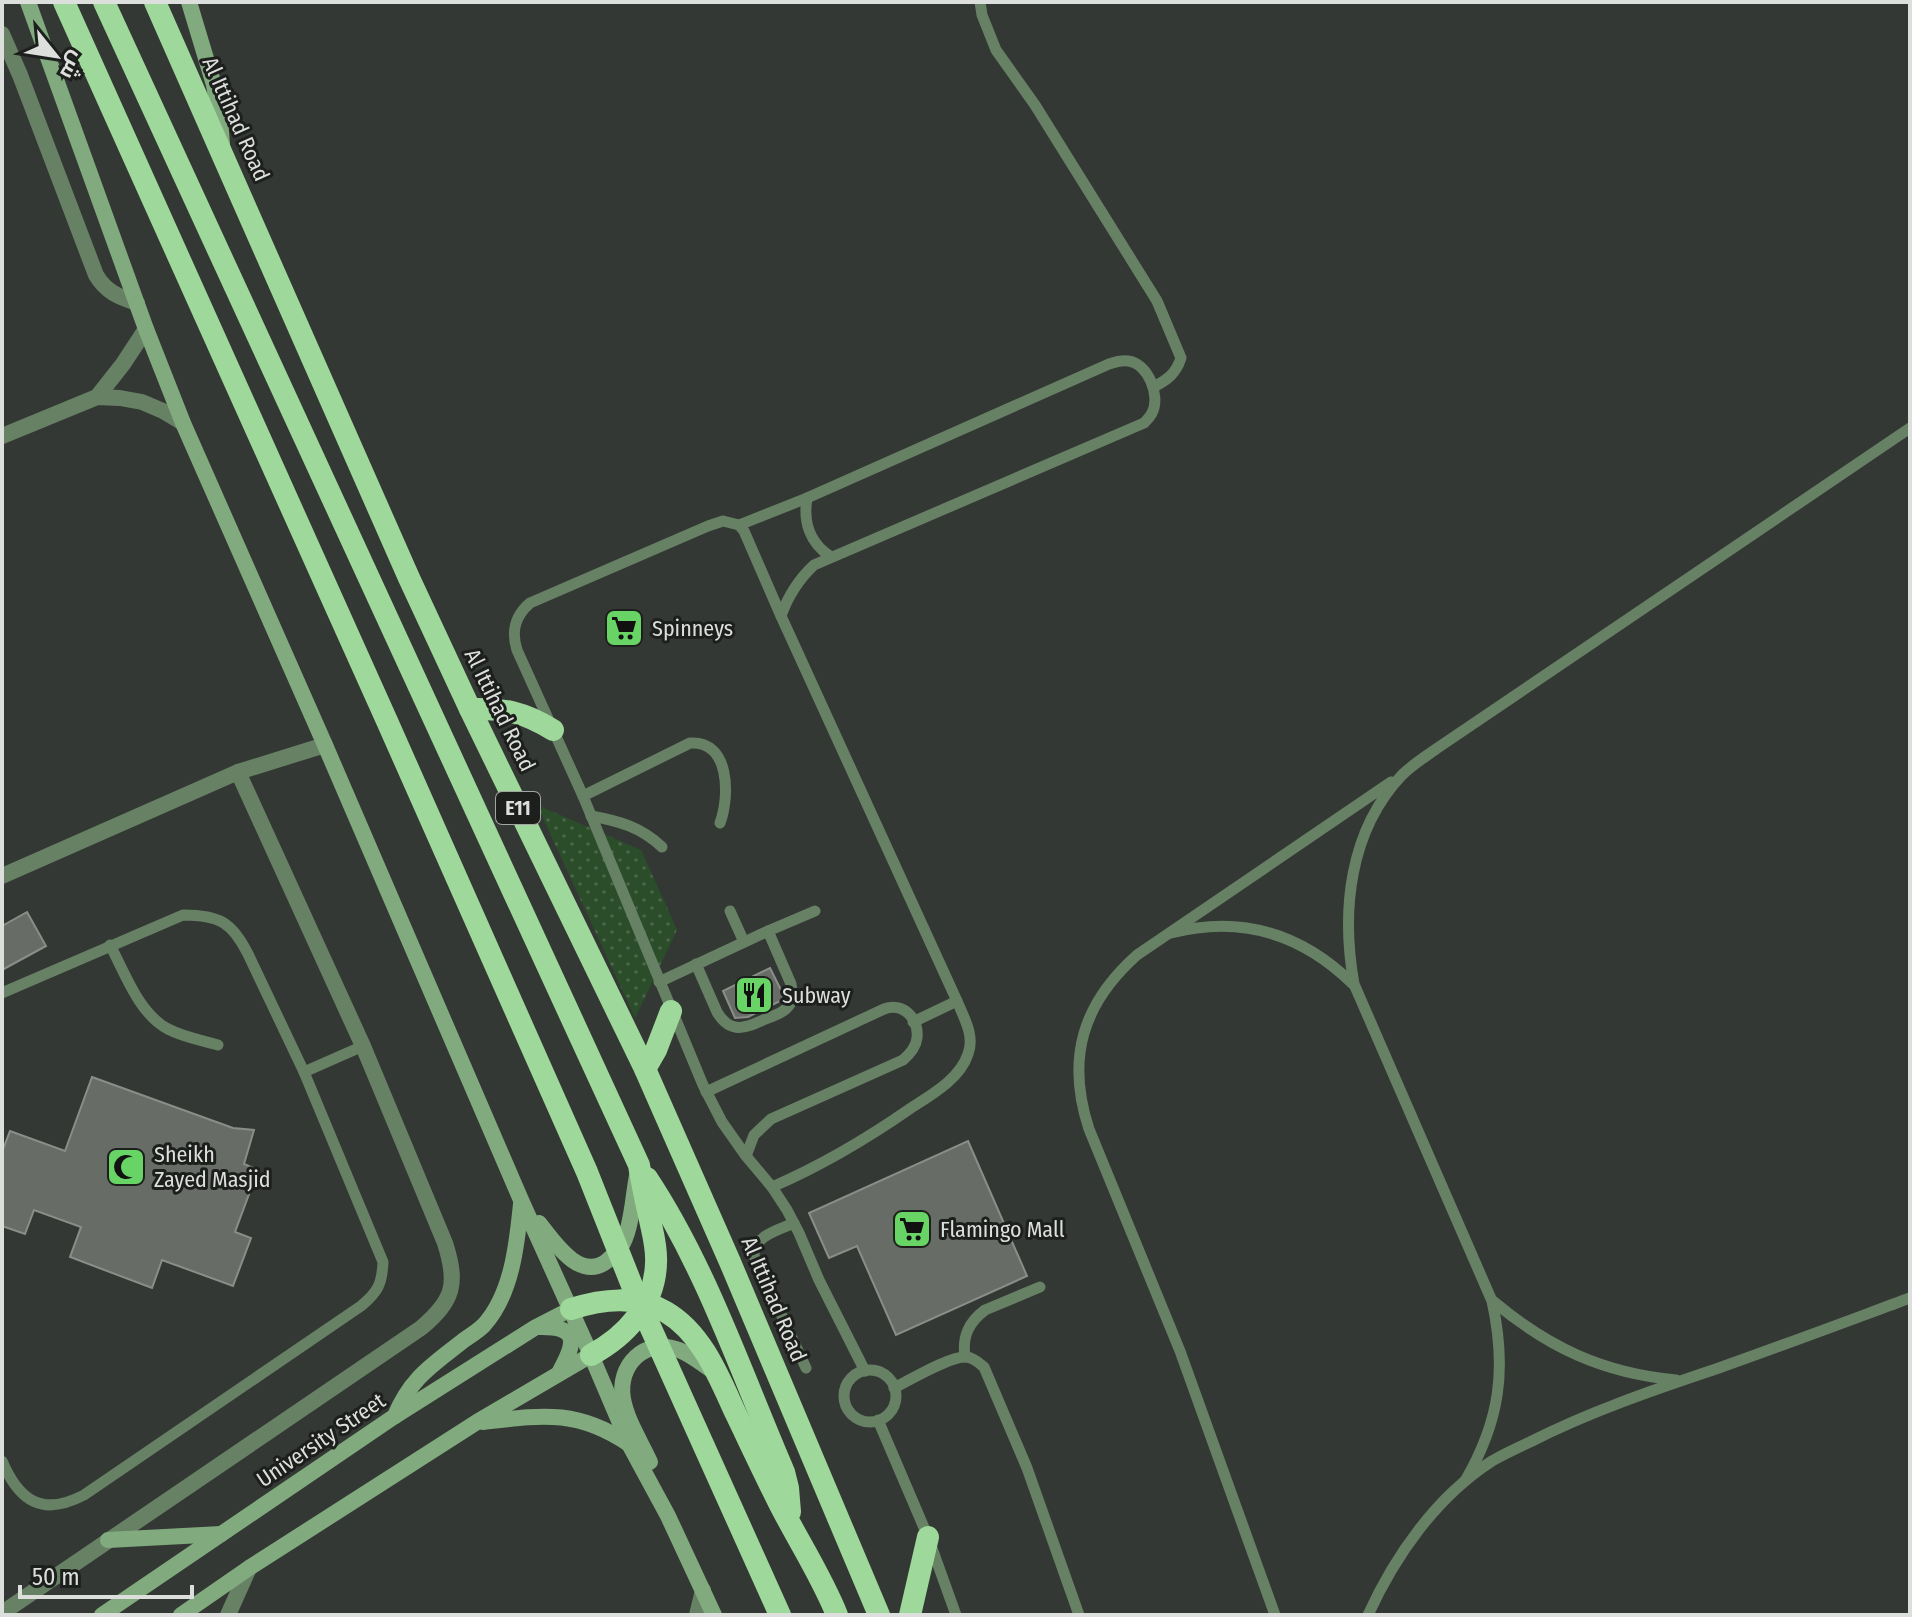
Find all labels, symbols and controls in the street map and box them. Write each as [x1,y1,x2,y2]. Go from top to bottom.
north arrow [16,16,96,96]
text: ش [54,47,92,85]
street label: Al Ittihad Road [197,53,275,185]
supermarket icon: Spinneys [603,607,645,649]
place label: Spinneys [652,615,733,642]
street label: Al Ittihad Road [459,644,541,776]
road number: E11 [496,792,540,824]
restaurant icon: Subway [733,974,775,1016]
place label: Subway [782,982,851,1009]
place label: Sheikh Zayed Masjid [154,1141,271,1193]
mosque icon: Sheikh Zayed Masjid [105,1146,147,1188]
supermarket icon: Flamingo Mall [891,1208,933,1250]
place label: Flamingo Mall [940,1216,1065,1243]
street label: Al Ittihad Road [736,1232,812,1366]
street label: University Street [252,1387,391,1493]
scale bar [20,1549,192,1599]
text: 50 m [32,1563,80,1591]

